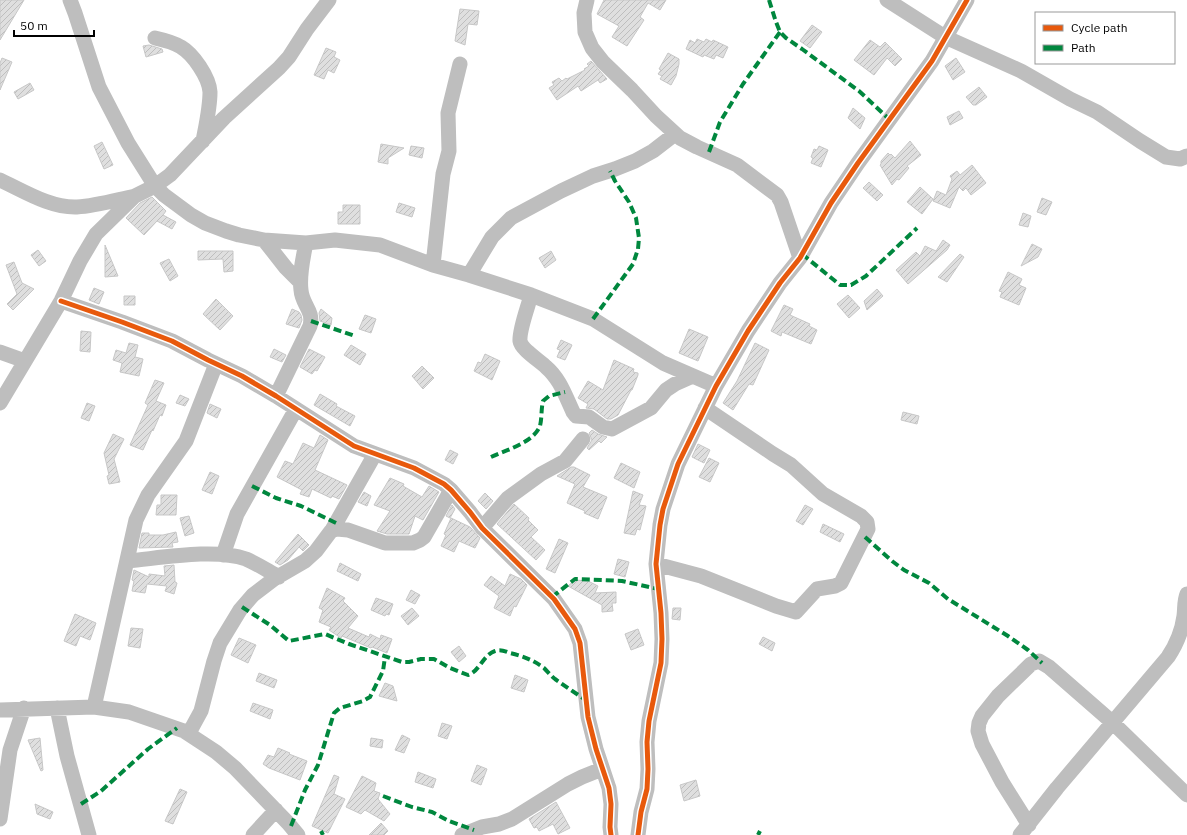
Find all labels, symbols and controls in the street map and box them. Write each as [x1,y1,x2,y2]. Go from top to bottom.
scale bar [14,12,94,38]
legend [1035,12,1175,64]
text: 50 m [20,18,48,33]
text: Cycle path [1071,20,1128,35]
text: Path [1071,40,1096,55]

